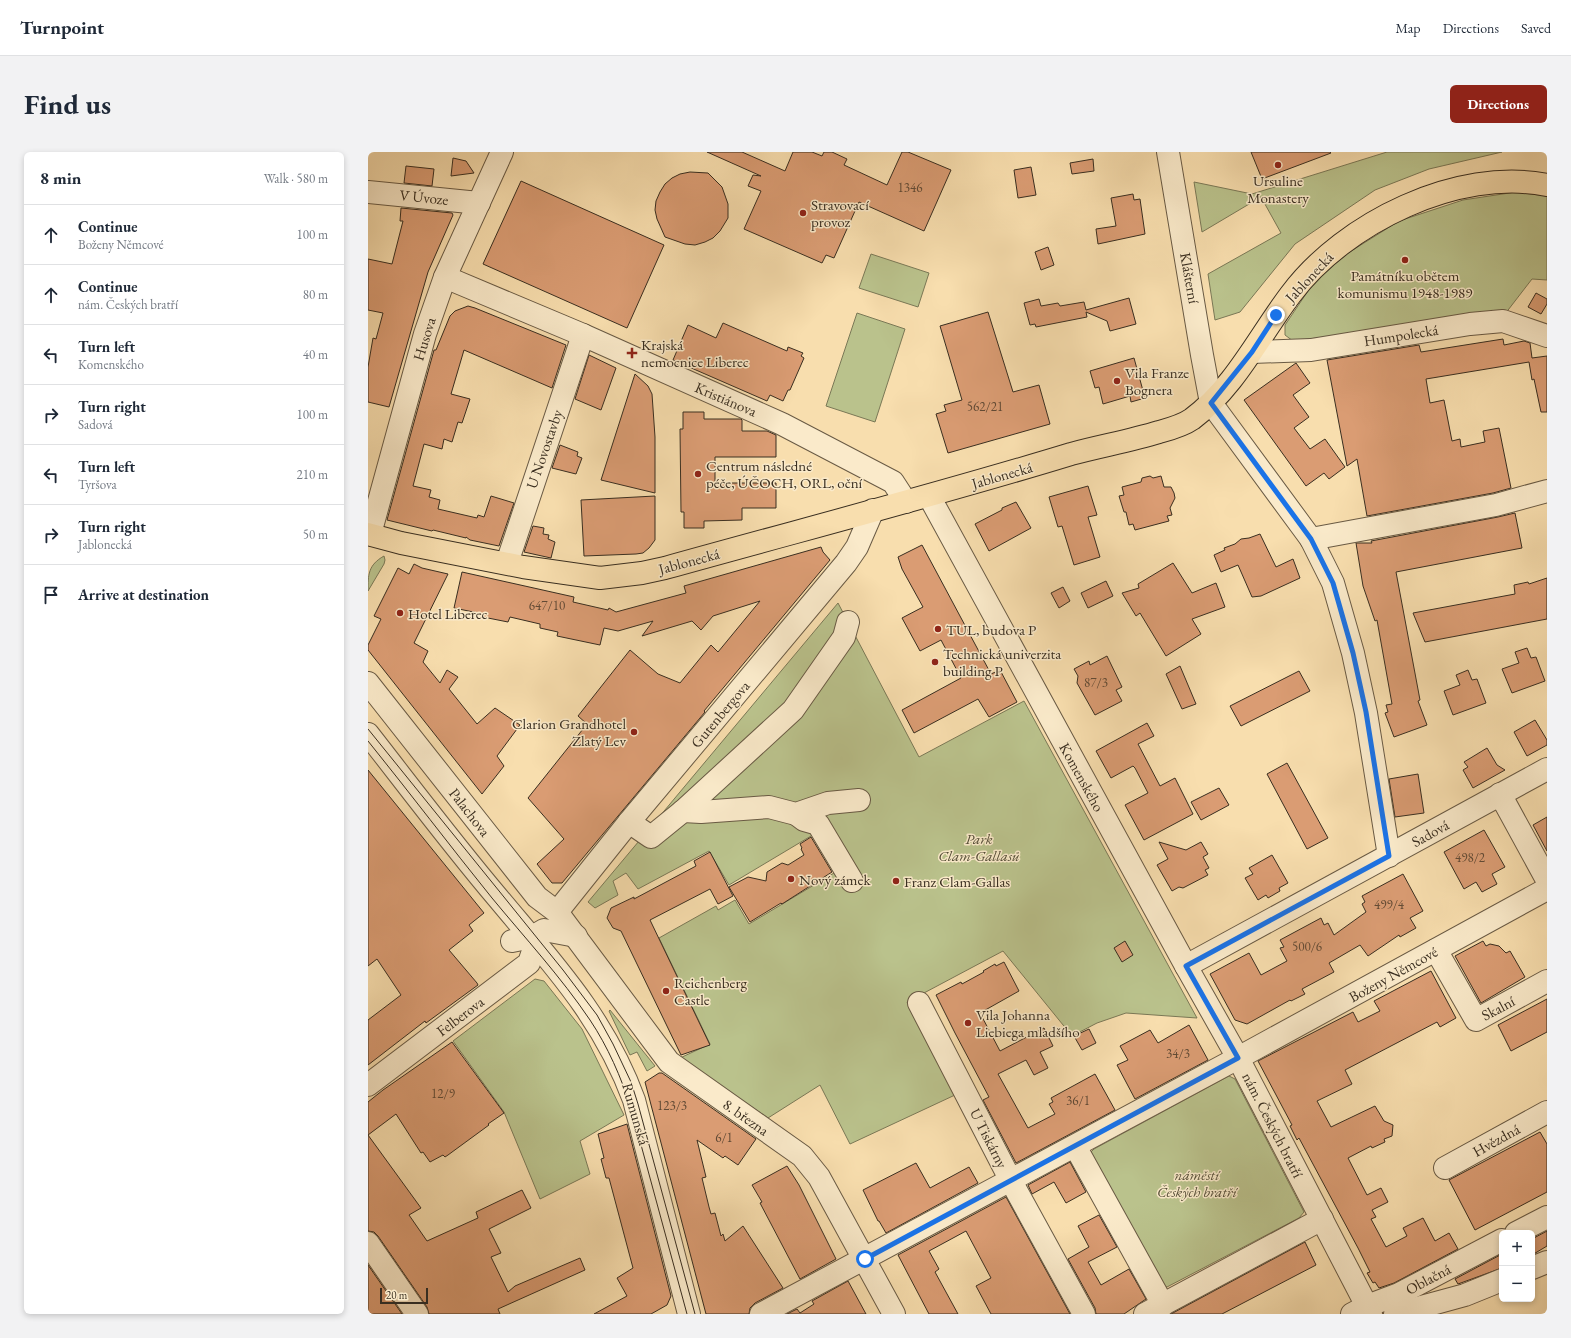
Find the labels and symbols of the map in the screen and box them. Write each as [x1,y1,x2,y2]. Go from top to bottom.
marker: Ursuline Monastery [1273,160,1283,170]
place label: Ursuline Monastery [1247,171,1309,207]
house number: 1346 [898,179,922,196]
street label: V Úvoze [399,185,450,209]
place label: Stravovací provoz [811,195,869,231]
marker: Stravovací provoz [798,208,808,218]
street label: Jablonecká [1279,248,1337,308]
street label: Klášterní [1176,251,1204,305]
marker: Památníku obětem komunismu 1948-1989 [1400,255,1410,265]
place label: Památníku obětem komunismu 1948-1989 [1338,266,1472,302]
route end [1267,306,1285,324]
street label: Husova [408,315,440,363]
street label: Humpolecká [1362,320,1440,350]
place label: Krajská nemocnice Liberec [641,335,749,371]
marker: Krajská nemocnice Liberec [626,347,638,359]
place label: Vila Franze Bognera [1125,363,1189,399]
marker: Vila Franze Bognera [1112,376,1122,386]
street label: Kristiánova [692,377,760,421]
house number: 562/21 [967,398,1003,415]
street label: U Novostavby [522,407,567,491]
place label: Centrum následné péče, ÚČOCH, ORL, oční [706,456,863,492]
street label: Jablonecká [967,457,1035,493]
marker: Centrum následné péče, ÚČOCH, ORL, oční [693,469,703,479]
street label: Jablonecká [654,544,722,579]
house number: 647/10 [529,597,565,614]
place label: Hotel Liberec [408,604,488,623]
marker: Hotel Liberec [395,608,405,618]
place label: TUL, budova P [946,620,1036,639]
marker: TUL, budova P [933,624,943,634]
place label: Technická univerzita building P [943,644,1061,680]
marker: Technická univerzita building P [930,657,940,667]
house number: 87/3 [1084,674,1108,691]
street label: Gutenbergova [686,676,754,752]
place label: Clarion Grandhotel Zlatý Lev [512,714,626,750]
marker: Clarion Grandhotel Zlatý Lev [629,727,639,737]
street label: Komenského [1055,739,1109,815]
street label: Palachova [445,784,495,840]
street label: Sadová [1408,815,1452,851]
park label: Park Clam-Gallasů [938,829,1020,865]
house number: 498/2 [1455,849,1486,866]
place label: Nový zámek [799,870,871,889]
place label: Franz Clam-Gallas [904,872,1010,891]
marker: Nový zámek [786,874,796,884]
marker: Franz Clam-Gallas [891,876,901,886]
house number: 499/4 [1374,896,1405,913]
house number: 500/6 [1292,938,1322,955]
street label: Boženy Němcové [1345,942,1441,1006]
place label: Reichenberg Castle [674,973,747,1009]
marker: Reichenberg Castle [661,986,671,996]
street label: Skalní [1478,991,1518,1025]
street label: Felberova [432,992,488,1040]
place label: Vila Johanna Liebiega mladšího [976,1005,1080,1041]
marker: Vila Johanna Liebiega mladšího [963,1018,973,1028]
house number: 34/3 [1166,1045,1190,1062]
street label: nám. Českých bratří [1238,1069,1308,1181]
street label: Rumunská [618,1081,654,1147]
house number: 12/9 [431,1085,456,1102]
house number: 36/1 [1066,1092,1090,1109]
street label: 8. března [719,1094,773,1140]
house number: 123/3 [657,1097,687,1114]
street label: U Tiskárny [966,1105,1012,1171]
street label: Hvězdná [1469,1119,1523,1161]
house number: 6/1 [715,1129,733,1146]
park label: náměstí Českých bratří [1157,1165,1238,1201]
route start [856,1250,874,1268]
street label: Oblačná [1402,1259,1454,1299]
scale bar [380,1286,428,1305]

